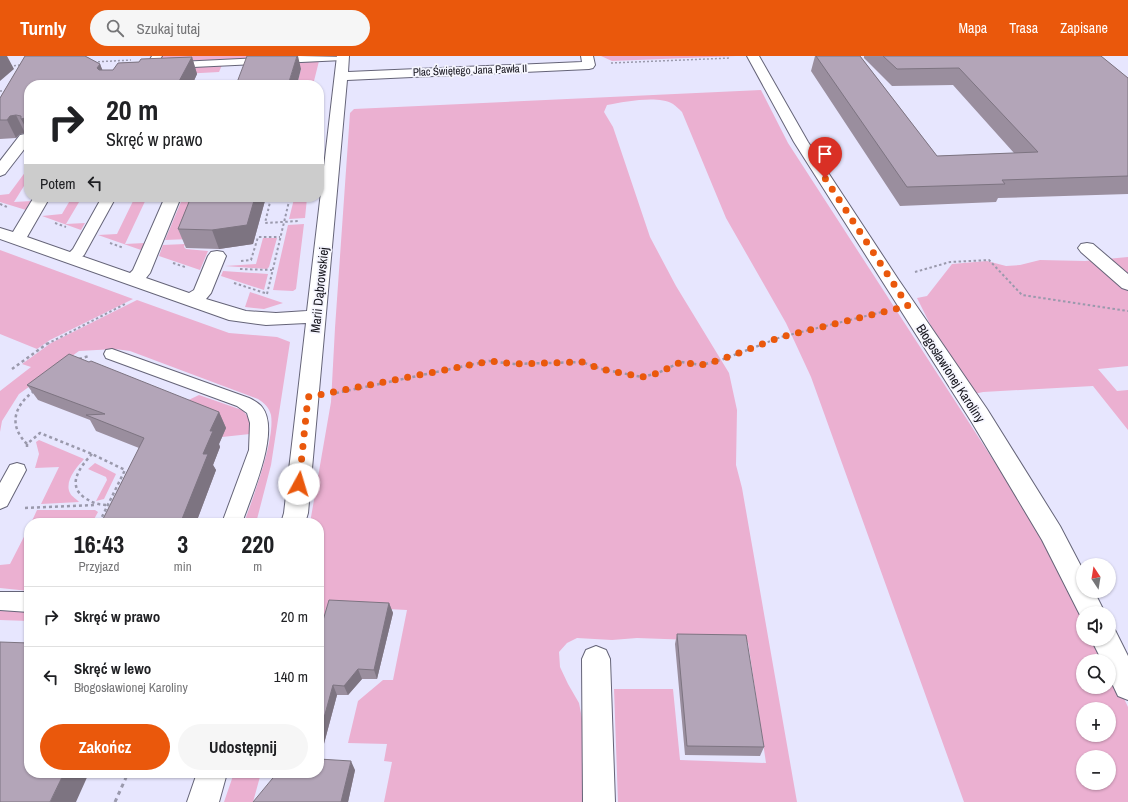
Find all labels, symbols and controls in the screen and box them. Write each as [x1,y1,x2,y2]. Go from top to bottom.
search box [90,10,370,46]
text: Turnly [20,15,66,41]
icon: search [104,17,126,39]
text: Szukaj tutaj [136,18,200,39]
text: Mapa [958,19,987,37]
text: Trasa [1009,19,1038,37]
text: Zapisane [1060,19,1108,37]
street label: Plac Świętego Jana Pawła II [413,61,527,79]
text: 20 m [106,91,158,129]
icon: right [40,96,92,148]
text: Skręć w prawo [106,127,203,152]
pin [808,137,842,178]
icon: arrive [814,143,836,165]
icon: left [84,172,106,194]
text: Potem [40,173,76,194]
street label: Marii Dąbrowskiej [307,246,332,334]
street label: Błogosławionej Karoliny [912,321,989,426]
position arrow [278,463,320,505]
text: 16:43 [74,528,124,560]
text: 3 [177,528,188,560]
text: 220 [241,528,274,560]
text: Przyjazd [78,558,119,575]
text: min [174,558,192,575]
text: m [253,558,262,575]
north arrow [1076,558,1116,598]
map controls [1076,558,1116,790]
icon: right [40,606,62,628]
text: Skręć w prawo [74,606,160,627]
text: 20 m [281,606,308,627]
button: sound [1076,606,1116,646]
button: search [1076,654,1116,694]
text: Skręć w lewo [74,658,151,679]
icon: left [40,666,62,688]
text: 140 m [274,666,308,687]
text: Błogosławionej Karoliny [74,679,188,696]
button: + [1076,702,1116,742]
button: Zakończ [40,724,170,770]
button: Udostępnij [178,724,308,770]
button: − [1076,750,1116,790]

